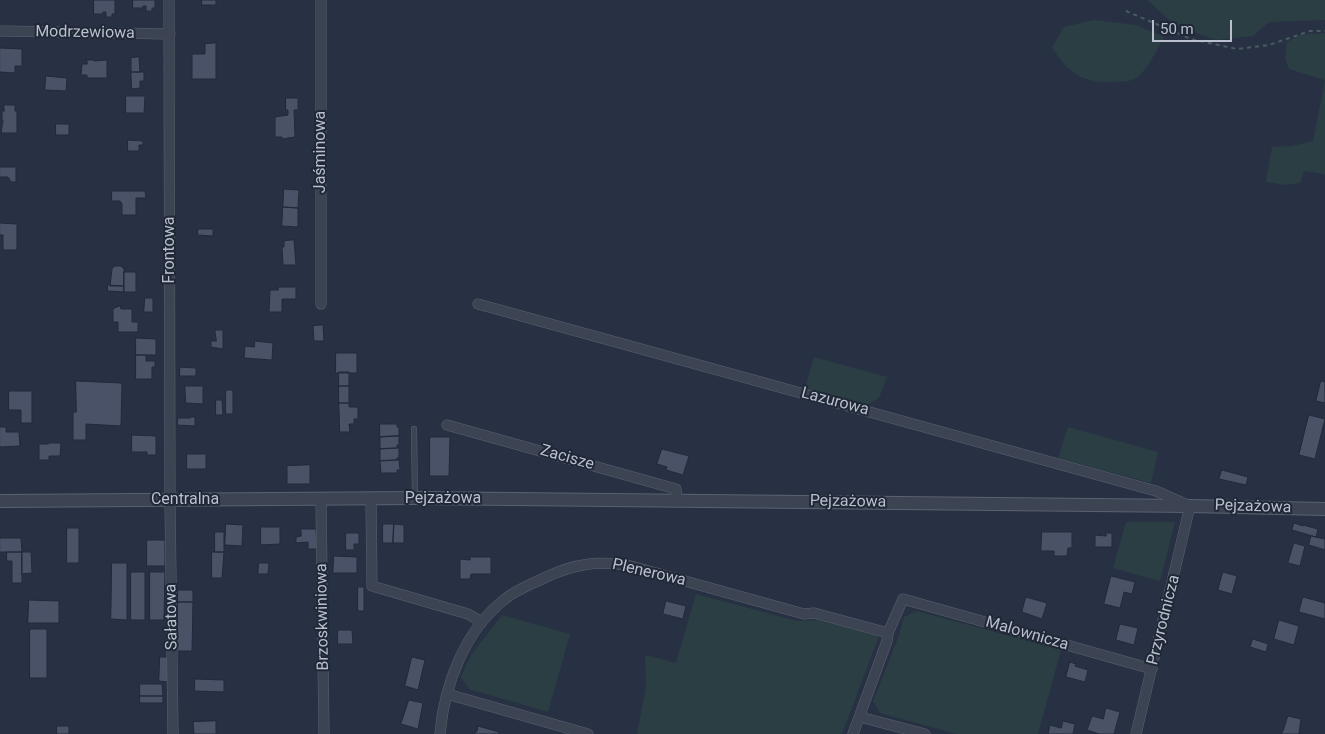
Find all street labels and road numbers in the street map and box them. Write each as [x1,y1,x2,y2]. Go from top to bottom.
street label: Modrzewiowa [35,23,135,43]
street label: Jaśminowa [311,111,331,193]
street label: Frontowa [160,217,180,283]
street label: Lazurowa [799,384,871,420]
street label: Zacisze [538,441,596,475]
street label: Pejzażowa [405,489,481,509]
street label: Centralna [151,490,219,510]
street label: Pejzażowa [810,492,886,512]
street label: Pejzażowa [1214,496,1292,518]
street label: Plenerowa [610,555,688,591]
street label: Brzoskwiniowa [312,563,334,671]
street label: Przyrodnicza [1144,573,1184,667]
street label: Sałatowa [162,584,182,650]
street label: Malownicza [983,613,1071,655]

